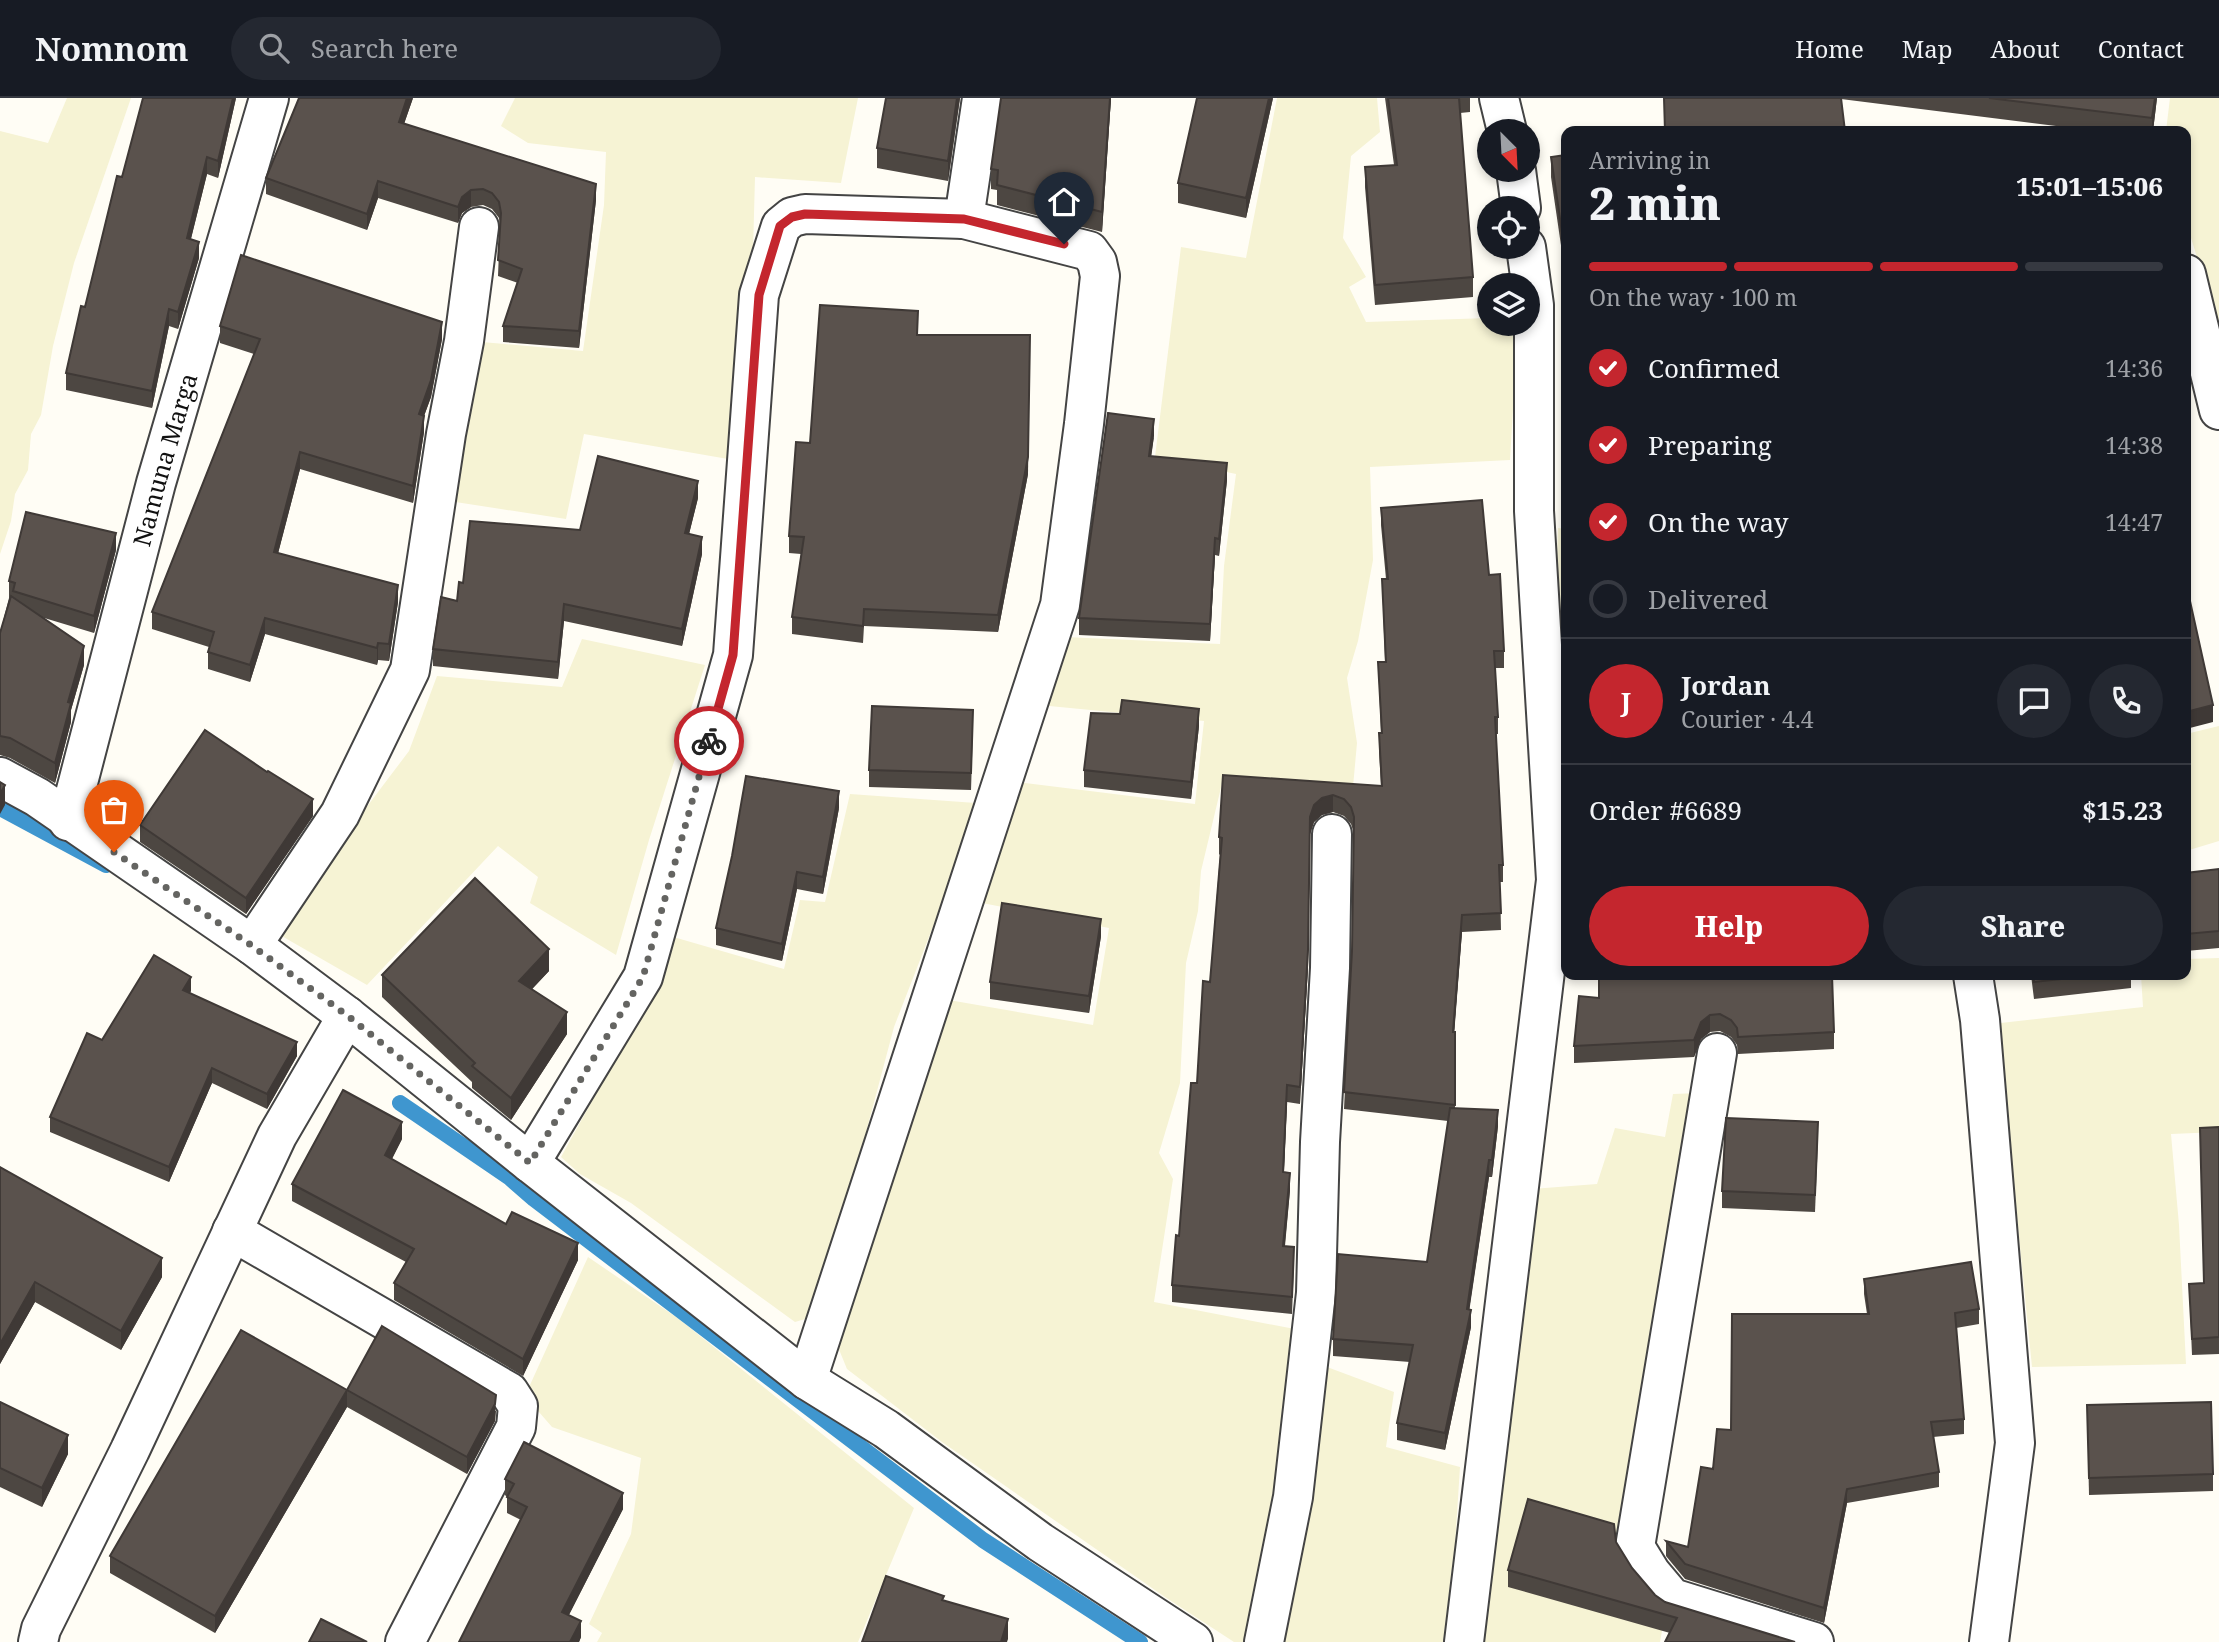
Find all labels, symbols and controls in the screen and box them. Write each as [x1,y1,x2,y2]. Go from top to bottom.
search box [231,17,721,80]
text: Nomnom [35,26,189,71]
icon: search [255,29,293,67]
text: Search here [311,30,458,66]
text: Home [1795,32,1864,65]
text: Map [1902,32,1953,65]
text: About [1991,32,2060,65]
text: Contact [2098,32,2184,65]
north arrow [1477,119,1540,182]
map controls [1477,119,1540,336]
text: Arriving in [1589,144,1710,176]
text: 15:01–15:06 [2016,168,2163,204]
text: 2 min [1589,171,1721,233]
pin [1034,172,1094,244]
icon: home [1045,183,1083,221]
button: locate [1477,196,1540,259]
button: layers [1477,273,1540,336]
text: On the way · 100 m [1589,281,1797,313]
icon: check [1589,349,1627,387]
text: Confirmed [1648,350,1780,386]
text: 14:36 [2105,352,2163,384]
street label: Namuna Marga [124,369,204,550]
icon: check [1589,426,1627,464]
text: Preparing [1648,427,1772,463]
text: 14:38 [2105,429,2163,461]
icon: check [1589,503,1627,541]
text: On the way [1648,504,1788,540]
text: 14:47 [2105,506,2163,538]
text: Delivered [1648,581,1768,617]
button: chat [1997,664,2071,738]
button: phone [2089,664,2163,738]
text: Jordan [1681,667,1771,703]
text: J [1621,683,1631,719]
text: Courier · 4.4 [1681,703,1814,735]
courier [674,706,744,776]
icon: bike [690,722,728,760]
pin [84,780,144,852]
icon: bag [95,791,133,829]
text: Order #6689 [1589,792,1742,828]
text: $15.23 [2082,792,2163,828]
button: Help [1589,886,1869,966]
button: Share [1883,886,2163,966]

